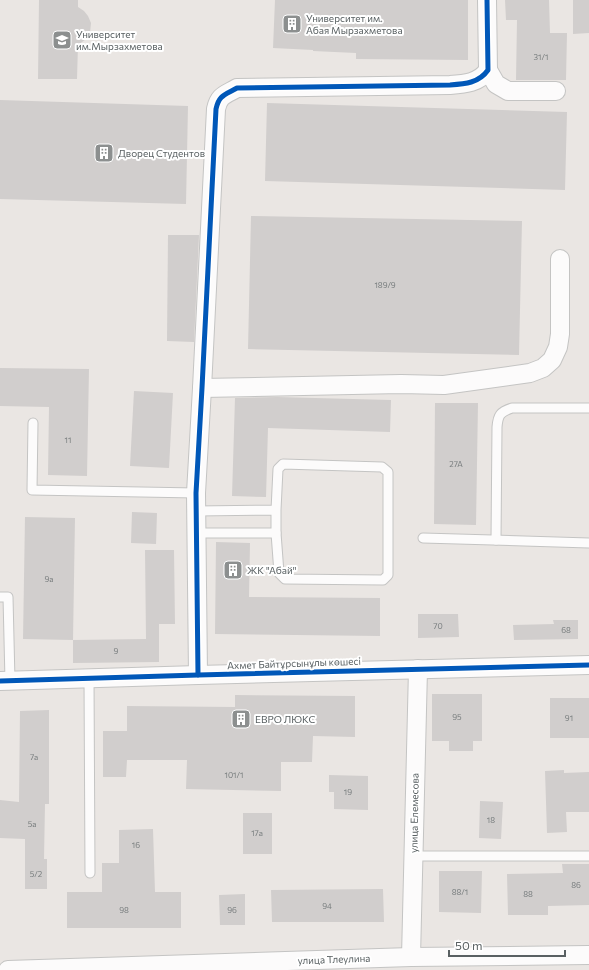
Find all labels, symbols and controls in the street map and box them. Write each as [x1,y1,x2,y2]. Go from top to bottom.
place label: Университет им. Абая Мырзахметова [306,12,403,36]
building icon: Университет им. Абая Мырзахметова [281,13,303,35]
place label: Университет им.Мырзахметова [76,28,163,52]
school or university icon: Университет им.Мырзахметова [51,29,73,51]
house number: 31/1 [534,52,548,62]
building icon: Дворец Студентов [93,142,115,164]
place label: Дворец Студентов [118,147,205,159]
house number: 189/9 [374,280,396,290]
house number: 11 [65,435,71,445]
house number: 27А [449,459,463,469]
building icon: ЖК "Абай" [222,559,244,581]
place label: ЖК "Абай" [247,564,297,576]
house number: 9а [44,574,54,584]
house number: 70 [433,621,443,631]
house number: 68 [561,625,571,635]
house number: 9 [114,646,119,656]
street label: Ахмет Байтұрсынұлы көшесі [227,655,361,671]
building icon: ЕВРО ЛЮКС [230,708,252,730]
house number: 95 [452,712,462,722]
place label: ЕВРО ЛЮКС [255,713,315,725]
house number: 91 [565,713,573,723]
house number: 7а [30,752,38,762]
house number: 101/1 [224,770,244,780]
street label: улица Елемесова [407,773,421,853]
house number: 19 [344,787,352,797]
house number: 18 [487,815,495,825]
house number: 5а [28,819,36,829]
house number: 17а [251,828,263,838]
house number: 16 [132,840,140,850]
house number: 5/2 [30,869,43,879]
house number: 86 [571,880,581,890]
house number: 88/1 [452,887,468,897]
house number: 88 [523,889,533,899]
house number: 94 [322,901,332,911]
house number: 98 [119,905,129,915]
house number: 96 [227,905,237,915]
scale bar [449,932,565,958]
text: 50 m [455,938,483,952]
street label: улица Тлеулина [297,952,371,966]

